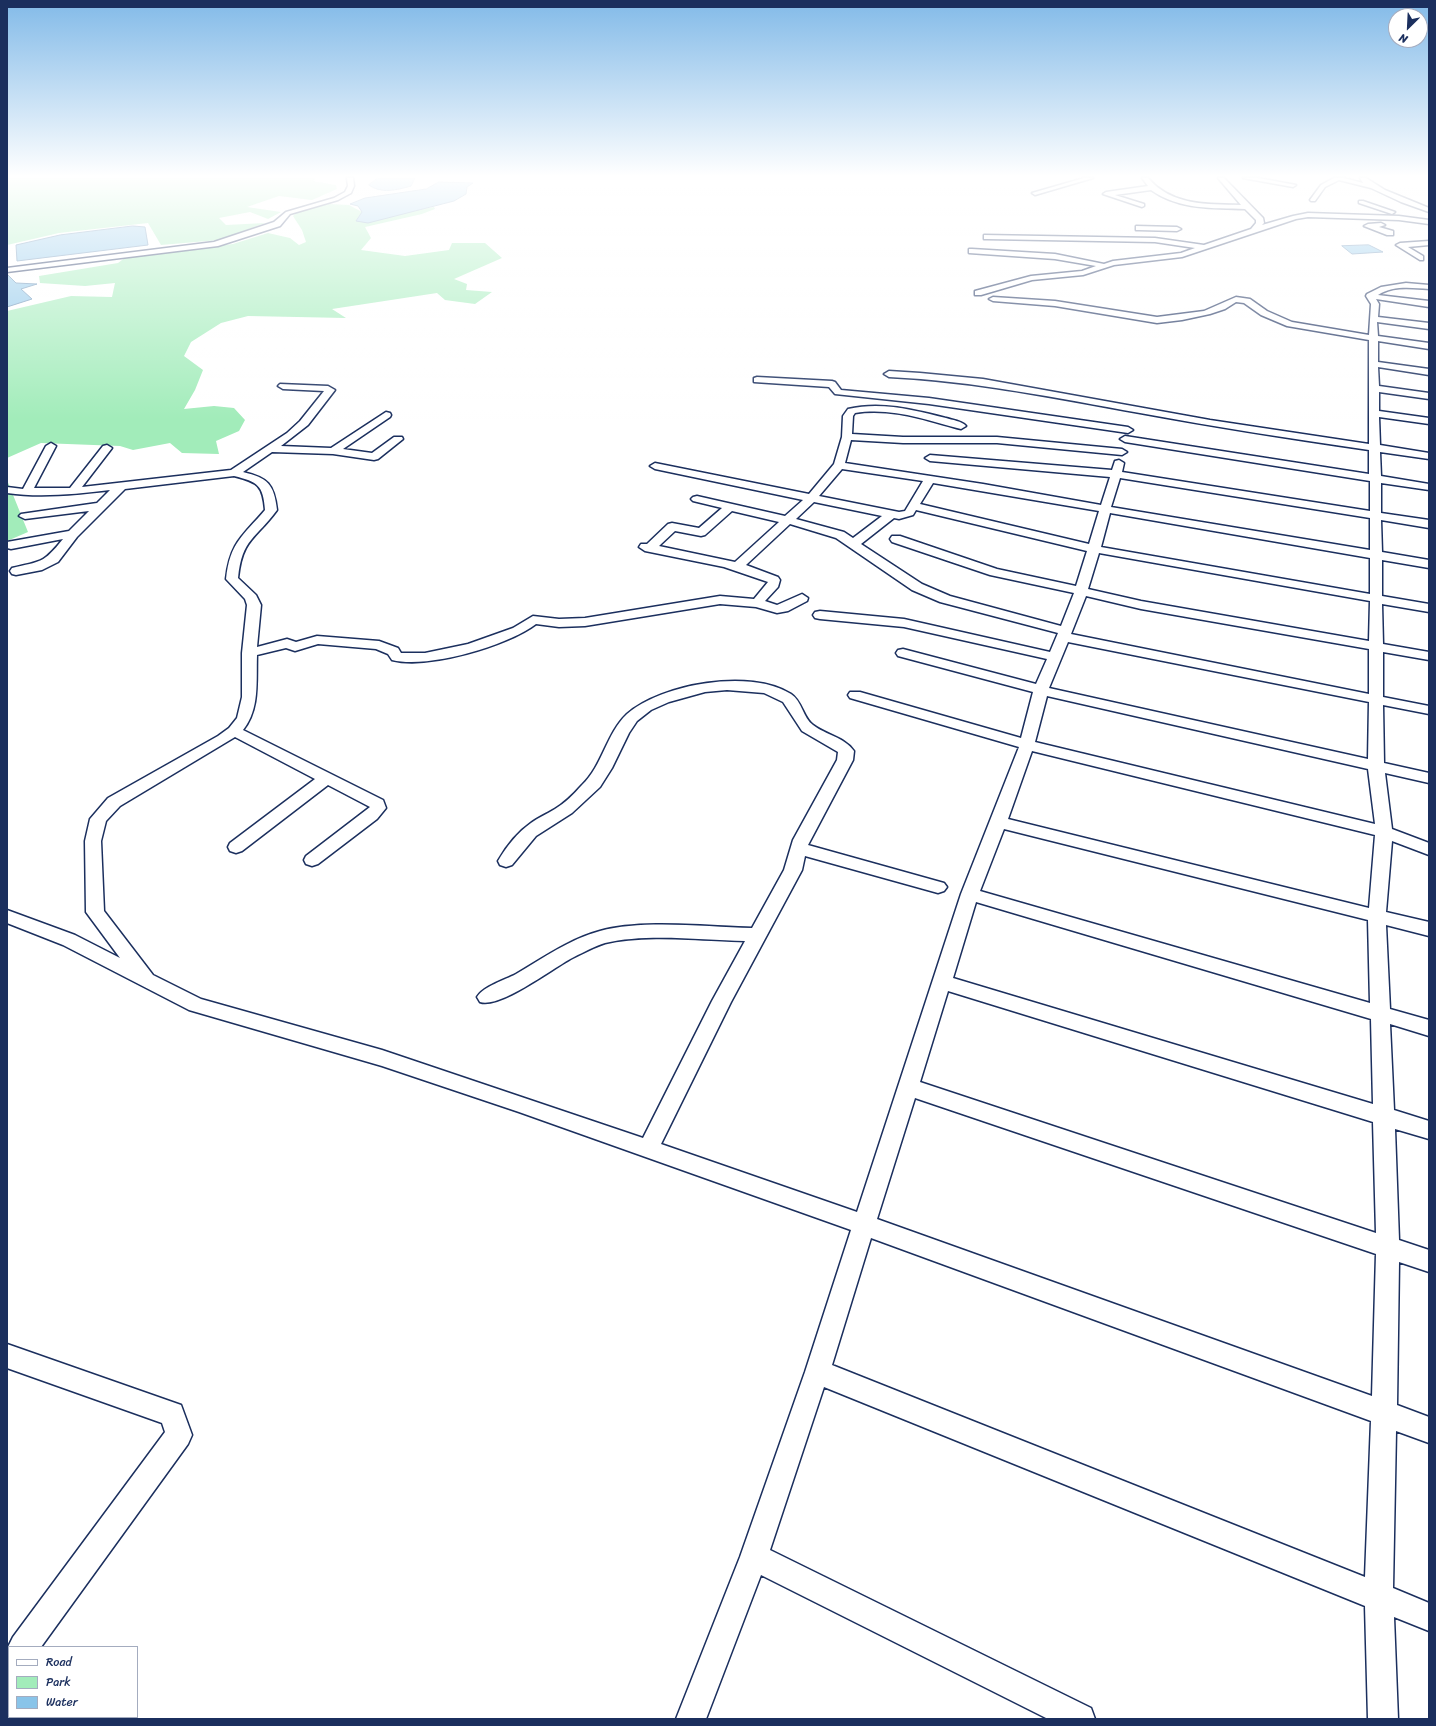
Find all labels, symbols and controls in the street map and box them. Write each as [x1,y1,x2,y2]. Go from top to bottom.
north arrow [1388,8,1428,48]
text: N [1396,28,1411,49]
legend [8,1646,138,1718]
text: Road [46,1651,72,1673]
text: Park [46,1671,71,1693]
text: Water [46,1691,78,1713]

